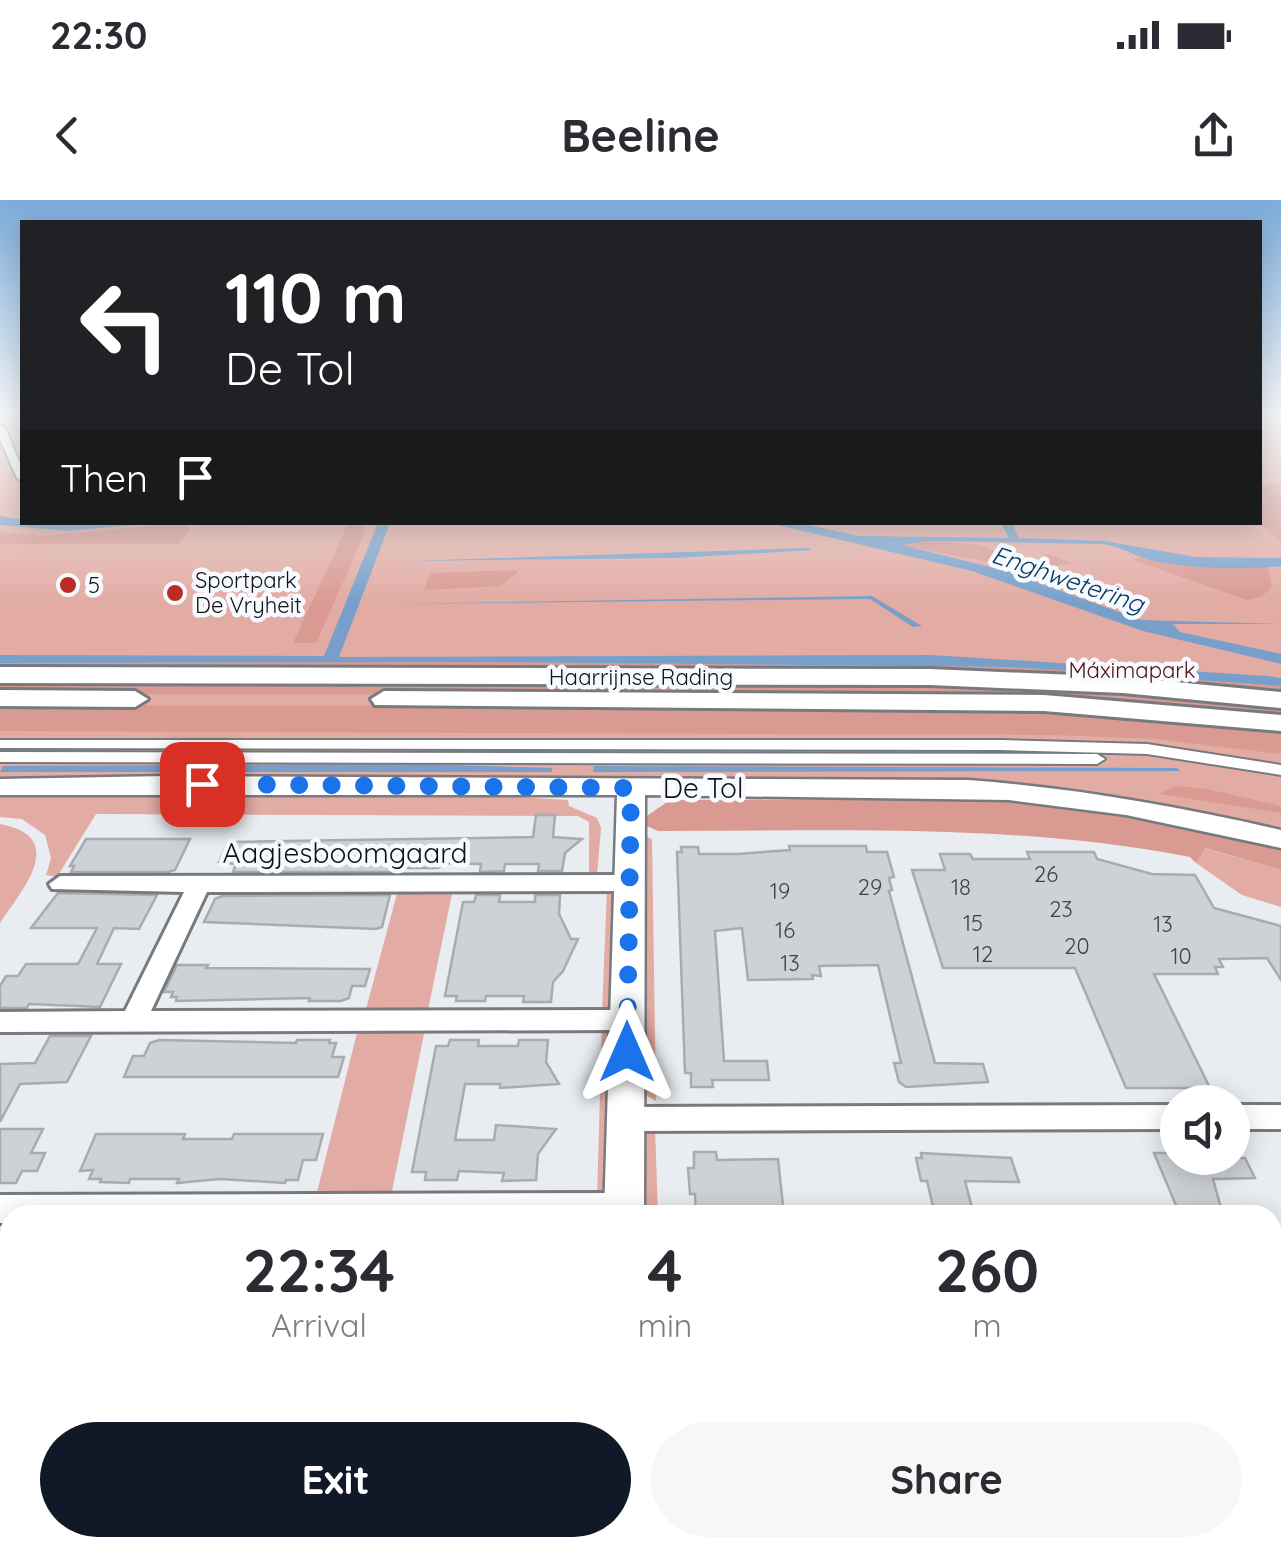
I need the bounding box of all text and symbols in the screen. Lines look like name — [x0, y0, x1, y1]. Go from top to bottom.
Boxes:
text: 22:30 — [50, 11, 147, 59]
text: Beeline — [561, 107, 720, 163]
icon: back — [40, 108, 95, 163]
icon: share — [1186, 108, 1241, 163]
text: 110 m — [225, 253, 407, 341]
icon: left — [60, 260, 190, 390]
text: De Tol — [225, 340, 355, 396]
icon: arrive — [168, 450, 223, 505]
text: Then — [60, 454, 148, 502]
water label: Enghwetering — [988, 538, 1150, 619]
place label: Sportpark De Vryheit — [195, 566, 302, 619]
place label: 5 — [88, 571, 100, 599]
marker: 5 — [57, 574, 79, 596]
marker: Sportpark De Vryheit — [164, 582, 186, 604]
park label: Máximapark — [1068, 656, 1196, 684]
street label: Haarrijnse Rading — [549, 663, 733, 691]
pin — [160, 742, 245, 827]
icon: arrive — [175, 757, 230, 812]
street label: De Tol — [663, 770, 743, 805]
street label: Aagjesboomgaard — [223, 835, 467, 870]
house number: 26 — [1034, 860, 1058, 888]
house number: 29 — [858, 873, 882, 901]
house number: 18 — [951, 873, 971, 901]
house number: 19 — [770, 877, 790, 905]
house number: 23 — [1049, 895, 1073, 923]
house number: 15 — [963, 909, 983, 937]
house number: 13 — [1153, 910, 1173, 938]
house number: 16 — [775, 916, 795, 944]
house number: 20 — [1064, 932, 1090, 960]
house number: 12 — [973, 940, 993, 968]
house number: 10 — [1170, 942, 1192, 970]
house number: 13 — [780, 949, 800, 977]
position arrow — [575, 1000, 679, 1104]
map controls — [1160, 1085, 1250, 1175]
button: sound — [1160, 1085, 1250, 1175]
text: 22:34 — [243, 1232, 395, 1307]
text: 4 — [647, 1232, 683, 1307]
text: 260 — [935, 1232, 1039, 1307]
text: Arrival — [271, 1305, 367, 1345]
text: min — [638, 1305, 692, 1345]
text: m — [973, 1305, 1002, 1345]
button: Exit — [40, 1422, 631, 1537]
button: Share — [651, 1422, 1242, 1537]

